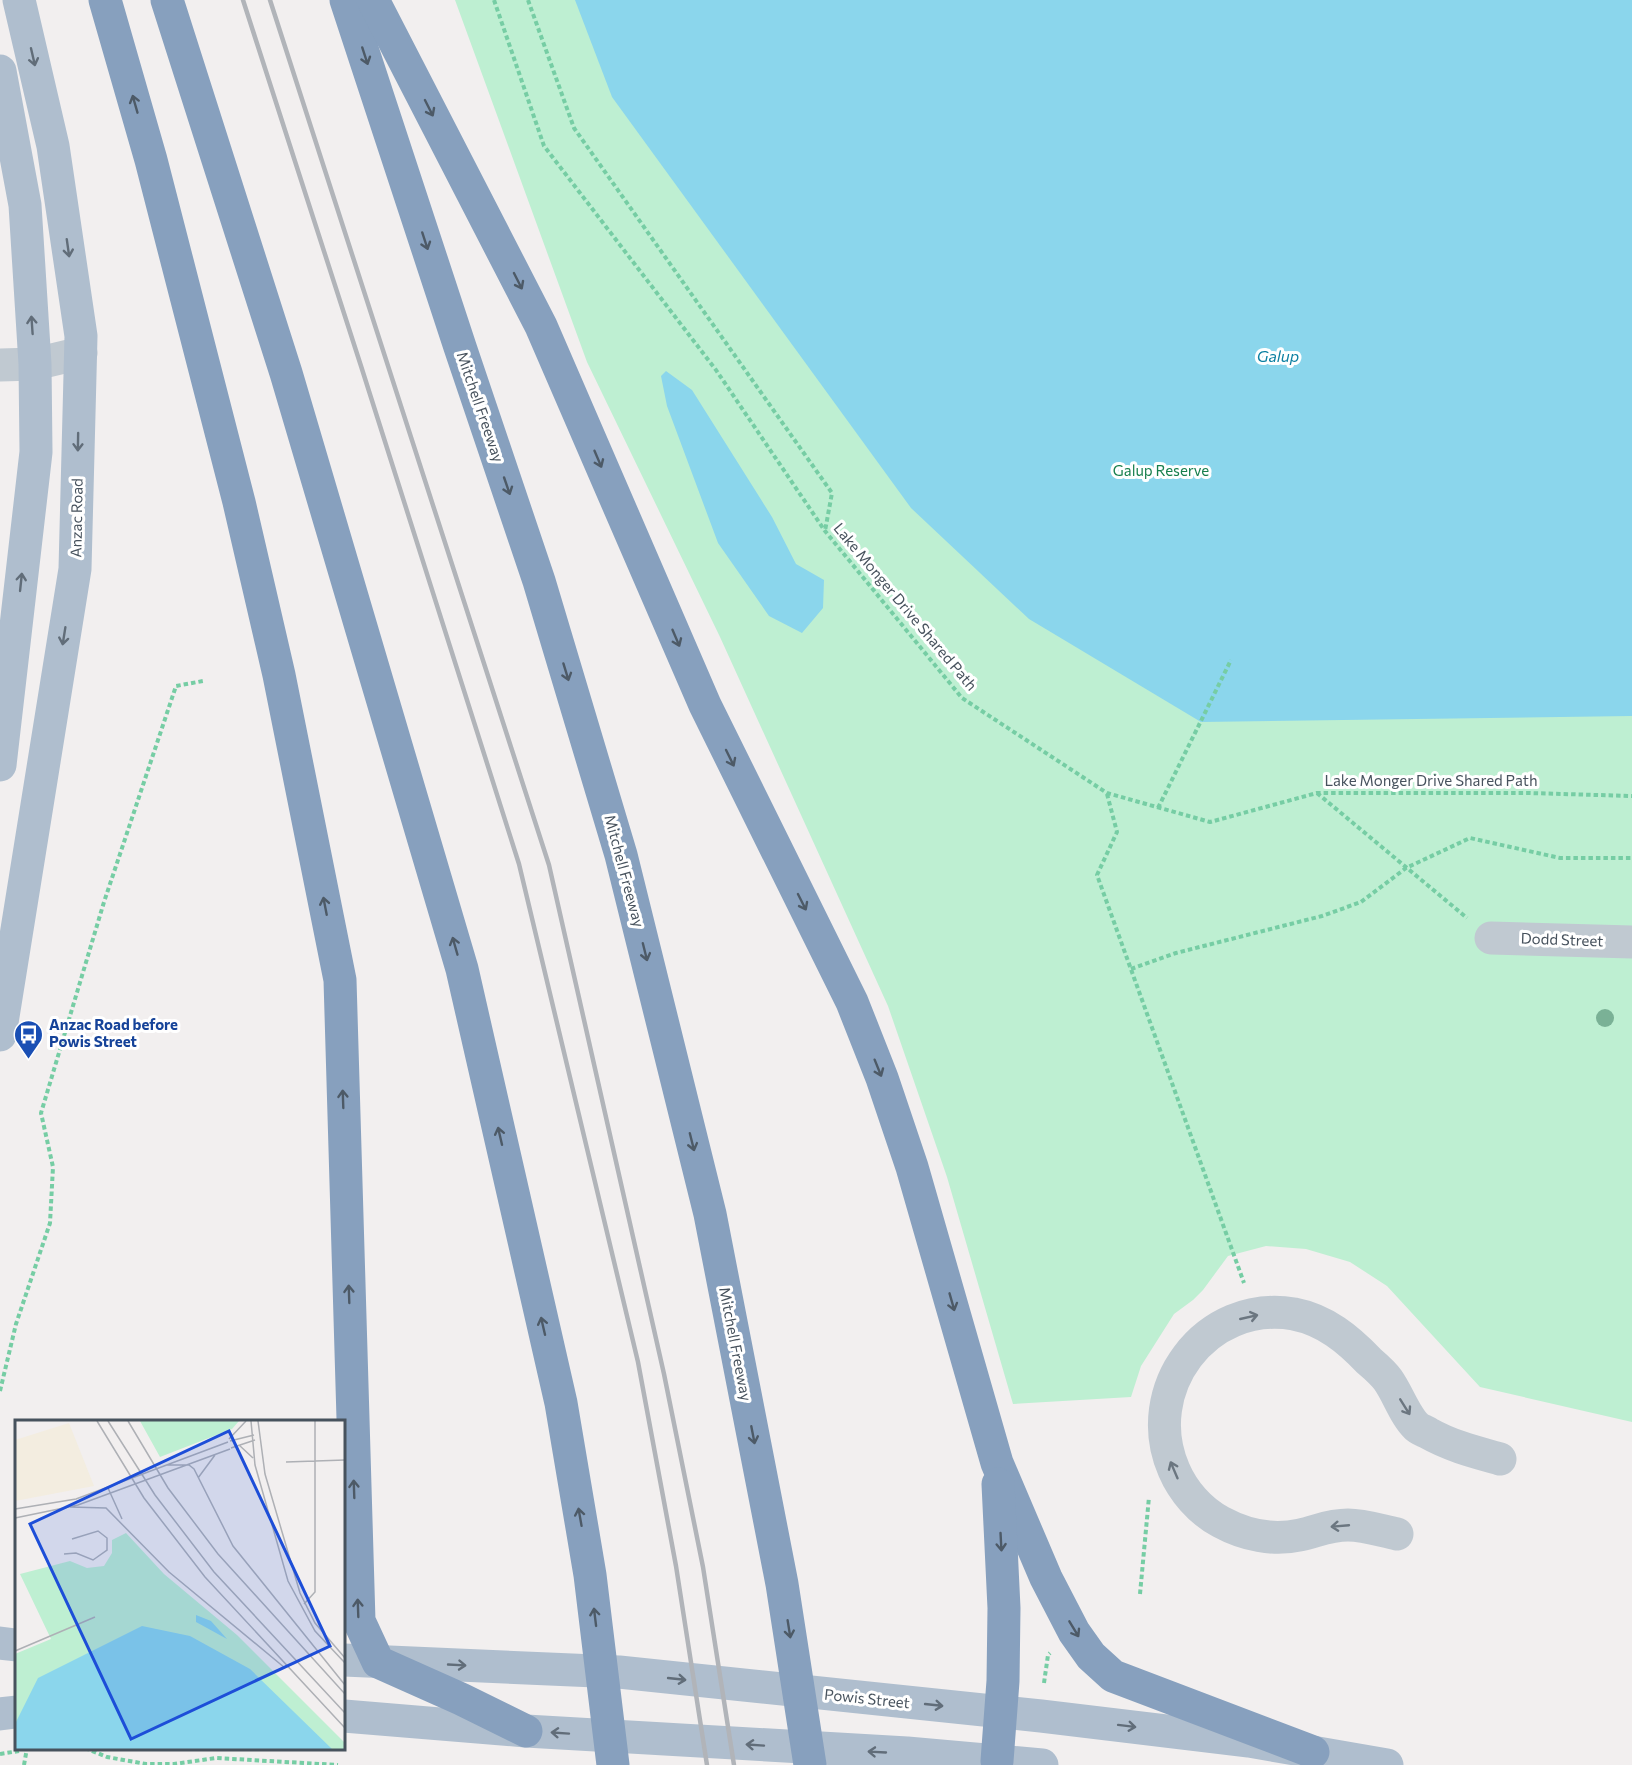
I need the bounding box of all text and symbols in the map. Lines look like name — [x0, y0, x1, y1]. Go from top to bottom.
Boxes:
one-way arrow — [360, 46, 371, 65]
one-way arrow — [27, 47, 39, 66]
one-way arrow — [129, 95, 140, 114]
one-way arrow — [423, 99, 435, 116]
one-way arrow — [420, 231, 431, 250]
one-way arrow — [63, 238, 74, 258]
one-way arrow — [513, 272, 525, 290]
one-way arrow — [27, 316, 38, 336]
water label: Galup — [1257, 346, 1299, 365]
street label: Mitchell Freeway — [454, 349, 508, 465]
one-way arrow — [73, 432, 84, 452]
one-way arrow — [594, 450, 605, 468]
park label: Galup Reserve — [1113, 461, 1209, 479]
one-way arrow — [502, 476, 513, 495]
street label: Anzac Road — [66, 478, 86, 558]
street label: Lake Monger Drive Shared Path — [830, 519, 981, 694]
one-way arrow — [16, 573, 27, 593]
one-way arrow — [59, 626, 70, 646]
one-way arrow — [671, 629, 682, 647]
one-way arrow — [561, 662, 572, 681]
one-way arrow — [725, 749, 737, 767]
street label: Lake Monger Drive Shared Path — [1324, 771, 1538, 789]
street label: Mitchell Freeway — [601, 813, 649, 929]
one-way arrow — [796, 893, 808, 911]
one-way arrow — [319, 896, 330, 916]
street label: Dodd Street — [1520, 929, 1604, 949]
one-way arrow — [449, 937, 460, 956]
one-way arrow — [639, 942, 651, 961]
place label: Anzac Road before Powis Street — [49, 1015, 178, 1050]
bus stop icon: Anzac Road before Powis Street — [12, 1018, 44, 1060]
one-way arrow — [873, 1059, 884, 1077]
one-way arrow — [337, 1090, 349, 1110]
one-way arrow — [494, 1127, 505, 1146]
one-way arrow — [686, 1132, 698, 1151]
one-way arrow — [343, 1285, 354, 1305]
street label: Mitchell Freeway — [716, 1285, 756, 1403]
one-way arrow — [947, 1293, 958, 1312]
one-way arrow — [1239, 1311, 1258, 1323]
one-way arrow — [537, 1317, 548, 1336]
one-way arrow — [1398, 1399, 1411, 1416]
inset map — [15, 1420, 345, 1750]
one-way arrow — [748, 1425, 759, 1444]
one-way arrow — [1168, 1461, 1179, 1479]
one-way arrow — [349, 1480, 360, 1500]
one-way arrow — [574, 1508, 585, 1528]
one-way arrow — [1330, 1521, 1350, 1532]
one-way arrow — [995, 1532, 1006, 1552]
one-way arrow — [353, 1598, 364, 1618]
one-way arrow — [589, 1608, 600, 1628]
one-way arrow — [784, 1619, 795, 1638]
one-way arrow — [1068, 1620, 1080, 1637]
one-way arrow — [447, 1660, 467, 1671]
one-way arrow — [666, 1674, 686, 1685]
street label: Powis Street — [823, 1685, 911, 1711]
one-way arrow — [923, 1700, 943, 1711]
one-way arrow — [1117, 1721, 1137, 1732]
one-way arrow — [551, 1727, 571, 1738]
one-way arrow — [745, 1739, 765, 1750]
one-way arrow — [867, 1746, 887, 1757]

